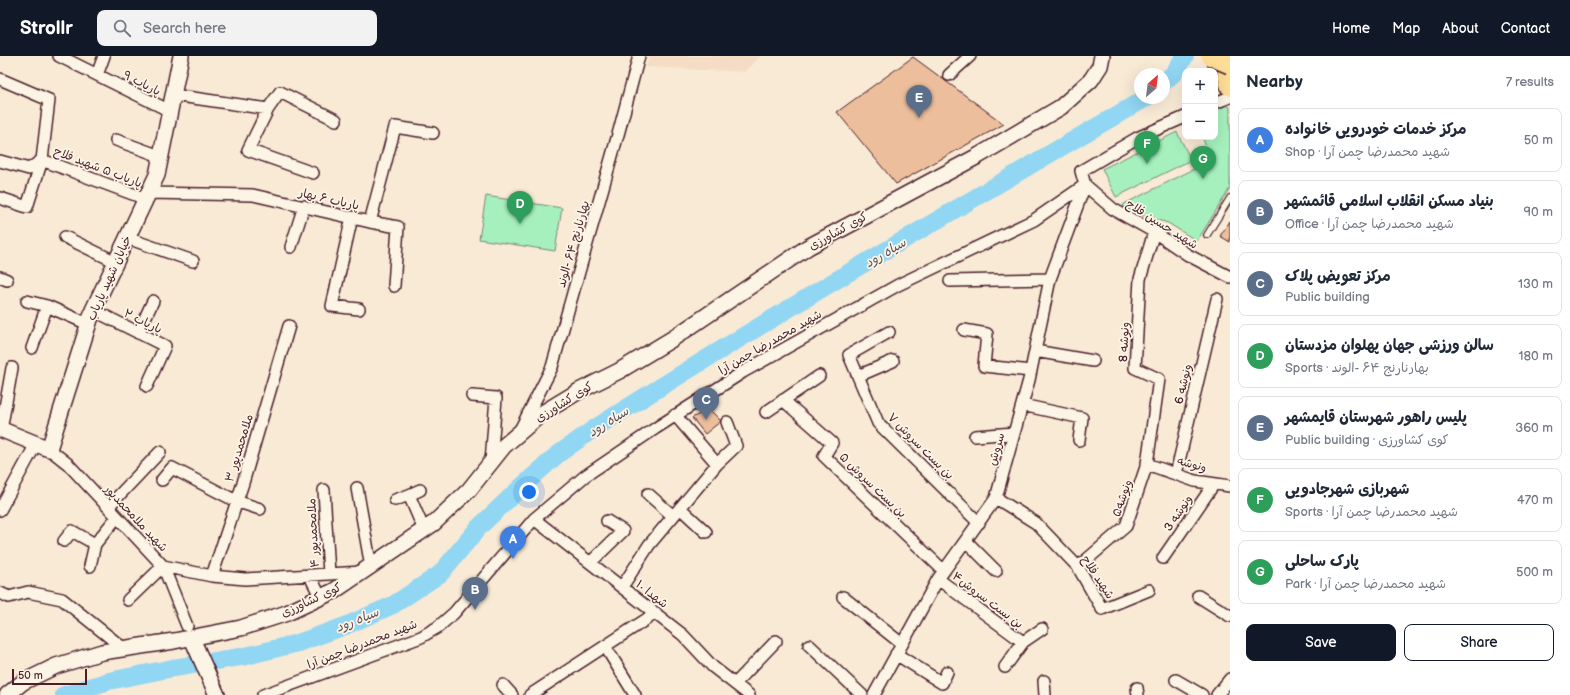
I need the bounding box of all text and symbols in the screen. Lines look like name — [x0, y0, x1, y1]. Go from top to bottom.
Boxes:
search box — [97, 10, 377, 46]
text: Strollr — [20, 17, 73, 40]
icon: search — [111, 17, 133, 39]
text: Search here — [143, 19, 226, 38]
text: Home — [1332, 20, 1370, 37]
text: Map — [1392, 20, 1420, 37]
text: About — [1442, 20, 1479, 37]
text: Contact — [1501, 20, 1550, 37]
street label: پاریاب ۹ — [120, 68, 163, 99]
north arrow — [1134, 68, 1170, 104]
map controls — [1182, 68, 1218, 140]
button: + — [1182, 68, 1218, 104]
text: Nearby — [1246, 72, 1303, 92]
text: 7 results — [1506, 74, 1554, 90]
pin: E — [906, 85, 932, 118]
button: − — [1182, 104, 1218, 140]
text: مرکز خدمات خودرویی خانواده — [1285, 120, 1466, 139]
pin: F — [1134, 131, 1160, 164]
text: A — [1256, 132, 1264, 148]
text: 50 m — [1524, 132, 1553, 148]
street label: پاریاب ۵ شهید فلاح — [51, 144, 144, 192]
text: Shop · شهید محمدرضا چمن آرا — [1285, 144, 1450, 160]
pin: G — [1190, 146, 1216, 179]
street label: پاریاب ۶ بهار — [296, 185, 361, 214]
pin: D — [507, 191, 533, 224]
text: بنیاد مسکن انقلاب اسلامی قائمشهر — [1285, 192, 1494, 211]
street label: شهید حسین فلاح — [1123, 196, 1200, 253]
street label: بهارنارنج ۶۴ -الوند — [554, 199, 594, 290]
text: B — [1255, 204, 1265, 220]
text: 90 m — [1524, 204, 1553, 220]
street label: کوی کشاورزی — [806, 209, 870, 254]
text: Office · شهید محمدرضا چمن آرا — [1285, 216, 1454, 232]
street label: خیابان شهید پاریاب — [84, 233, 135, 323]
water label: سیاه رود — [862, 234, 910, 271]
text: مرکز تعویض پلاک — [1285, 267, 1391, 286]
text: C — [1255, 276, 1265, 292]
text: 130 m — [1518, 276, 1553, 292]
text: Public building — [1285, 289, 1370, 305]
street label: پاریاب ۲ — [121, 306, 164, 337]
street label: شهید محمدرضا چمن آرا — [716, 307, 825, 378]
street label: ونوشه 8 — [1116, 322, 1133, 363]
text: سالن ورزشی جهان پهلوان مزدستان — [1285, 336, 1494, 355]
text: D — [1255, 348, 1265, 364]
text: 180 m — [1518, 348, 1553, 364]
text: Sports · بهارنارنج ۶۴ -الوند — [1285, 360, 1429, 376]
street label: ونوشه 6 — [1172, 363, 1195, 406]
street label: کوی کشاورزی — [533, 379, 596, 426]
pin: C — [693, 387, 719, 420]
water label: سیاه رود — [585, 403, 633, 441]
text: پلیس راهور شهرستان قایمشهر — [1285, 408, 1467, 427]
street label: بن بست سروش ۷ — [884, 410, 957, 483]
street label: ملامحمدپور ۳ — [222, 412, 257, 484]
text: E — [1256, 420, 1264, 436]
text: 360 m — [1515, 420, 1553, 436]
street label: سروش — [985, 431, 1008, 467]
text: Public building · کوی کشاورزی — [1285, 432, 1449, 448]
street label: بن بست سروش ۵ — [836, 450, 909, 521]
street label: ونوشه — [1175, 453, 1208, 476]
street label: ونوشه۵ — [1109, 478, 1136, 519]
text: شهربازی شهرجادویی — [1285, 480, 1409, 499]
street label: شهید ملامحمدپور — [100, 481, 171, 555]
your location — [519, 482, 539, 502]
street label: ونوشه 3 — [1161, 492, 1196, 534]
text: F — [1256, 492, 1264, 508]
text: 470 m — [1517, 492, 1553, 508]
street label: ملامحمدپور ۴ — [304, 498, 323, 568]
text: Sports · شهید محمدرضا چمن آرا — [1285, 504, 1458, 520]
pin: A — [500, 526, 526, 559]
text: پارک ساحلی — [1285, 552, 1359, 571]
street label: شهید فلاح — [1077, 553, 1117, 602]
text: G — [1255, 564, 1265, 580]
text: 500 m — [1516, 564, 1553, 580]
street label: بن بست سروش۴ — [949, 569, 1026, 632]
text: Park · شهید محمدرضا چمن آرا — [1285, 576, 1446, 592]
pin: B — [462, 577, 488, 610]
street label: شهدا ۱۰ — [633, 577, 671, 612]
street label: کوی کشاورزی — [279, 580, 344, 621]
water label: سیاه رود — [334, 604, 382, 636]
street label: شهید محمدرضا چمن آرا — [305, 617, 419, 672]
button: Save — [1246, 624, 1396, 661]
button: Share — [1404, 624, 1554, 661]
scale bar — [12, 667, 87, 686]
text: 50 m — [18, 669, 43, 682]

